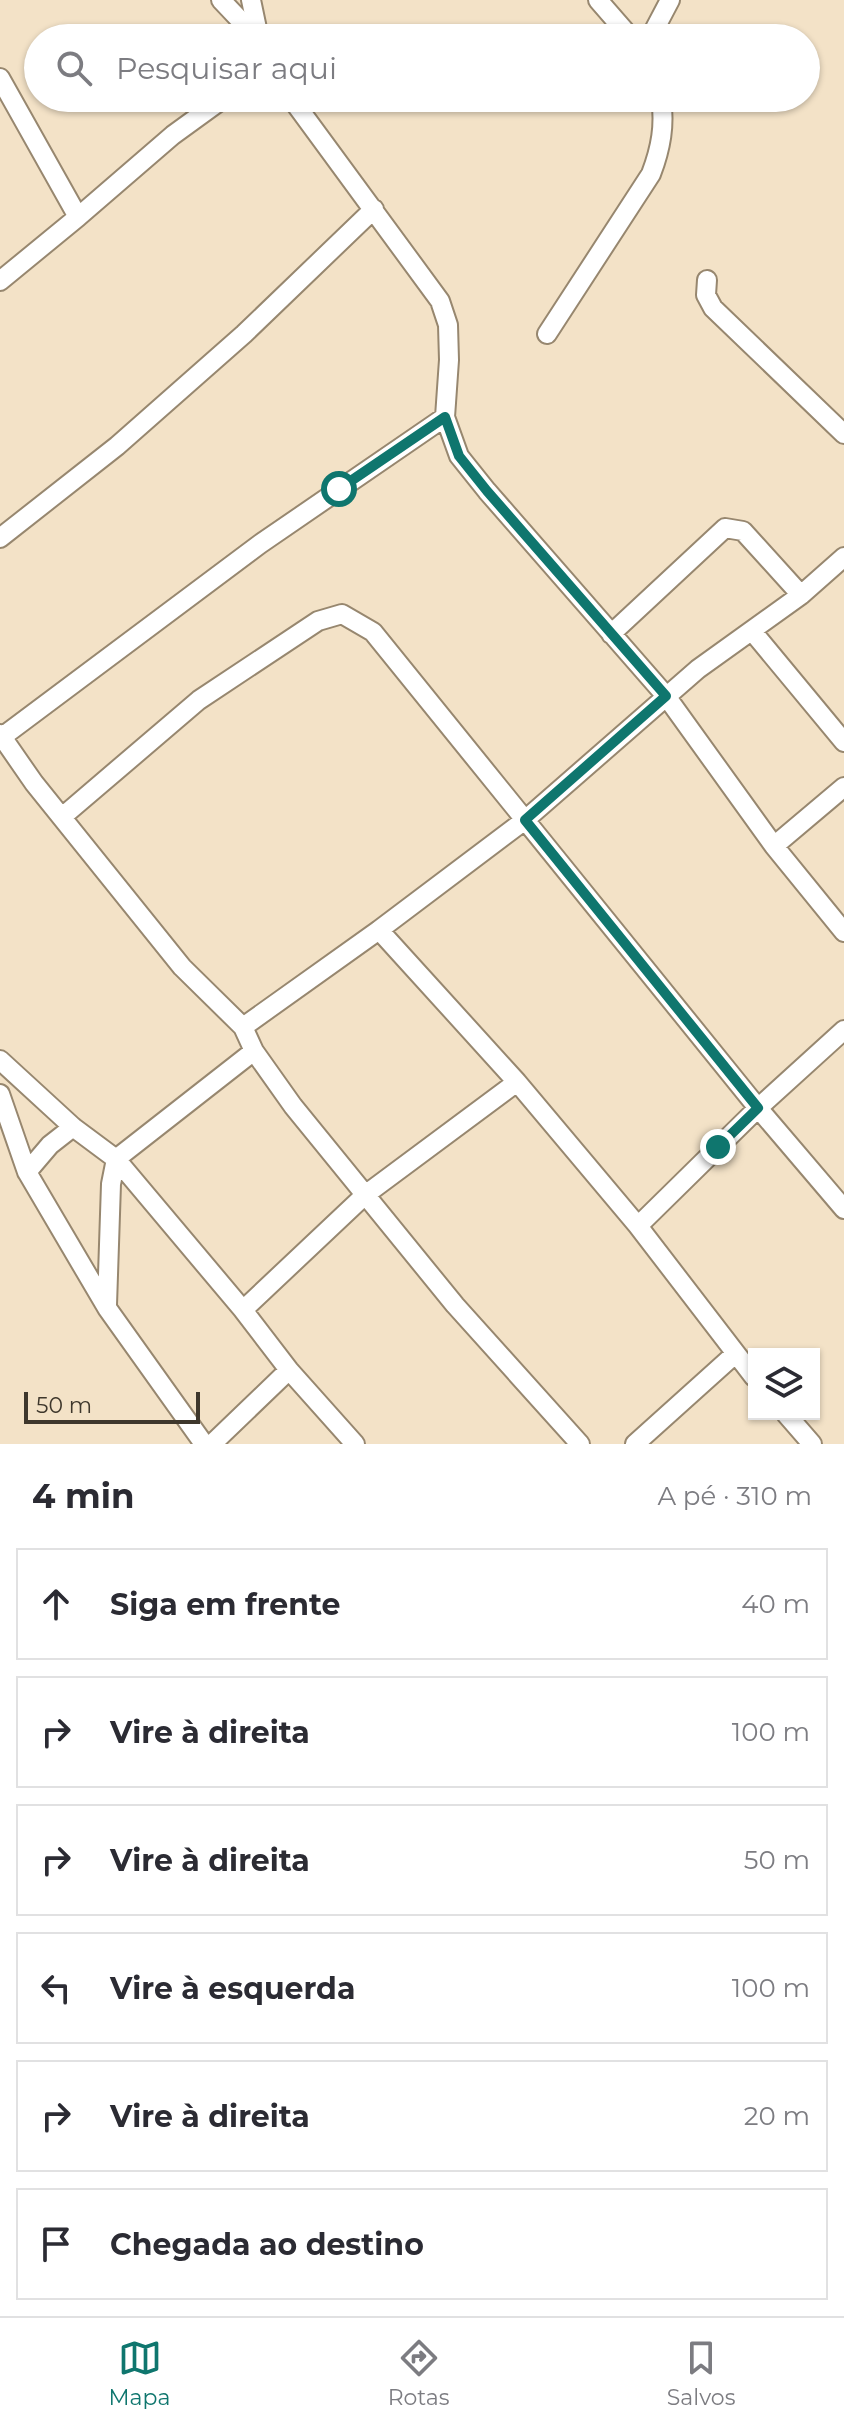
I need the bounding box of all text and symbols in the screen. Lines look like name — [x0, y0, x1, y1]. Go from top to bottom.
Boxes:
search box — [24, 24, 820, 112]
icon: search — [52, 46, 96, 90]
text: Pesquisar aqui — [116, 50, 337, 87]
route start — [321, 471, 357, 507]
route end — [700, 1129, 736, 1165]
map controls — [748, 1348, 820, 1420]
button: layers — [748, 1348, 820, 1420]
scale bar — [24, 1388, 200, 1424]
text: 50 m — [36, 1392, 92, 1419]
text: 4 min — [32, 1475, 134, 1517]
text: A pé · 310 m — [657, 1480, 812, 1512]
icon: ahead — [34, 1582, 78, 1626]
text: Siga em frente — [110, 1586, 340, 1623]
text: 40 m — [741, 1588, 810, 1620]
icon: right — [34, 1710, 78, 1754]
text: Vire à direita — [110, 1714, 310, 1751]
text: 100 m — [732, 1716, 810, 1748]
icon: right — [34, 1838, 78, 1882]
text: Vire à direita — [110, 1842, 310, 1879]
text: 50 m — [744, 1844, 810, 1876]
icon: left — [34, 1966, 78, 2010]
text: Vire à esquerda — [110, 1970, 355, 2007]
text: 100 m — [732, 1972, 810, 2004]
icon: right — [34, 2094, 78, 2138]
text: Vire à direita — [110, 2098, 310, 2135]
text: 20 m — [744, 2100, 810, 2132]
icon: arrive — [34, 2222, 78, 2266]
text: Chegada ao destino — [110, 2226, 424, 2263]
tab: Mapa — [109, 2336, 170, 2411]
tab: Rotas — [388, 2336, 450, 2411]
tab: Salvos — [667, 2336, 735, 2411]

